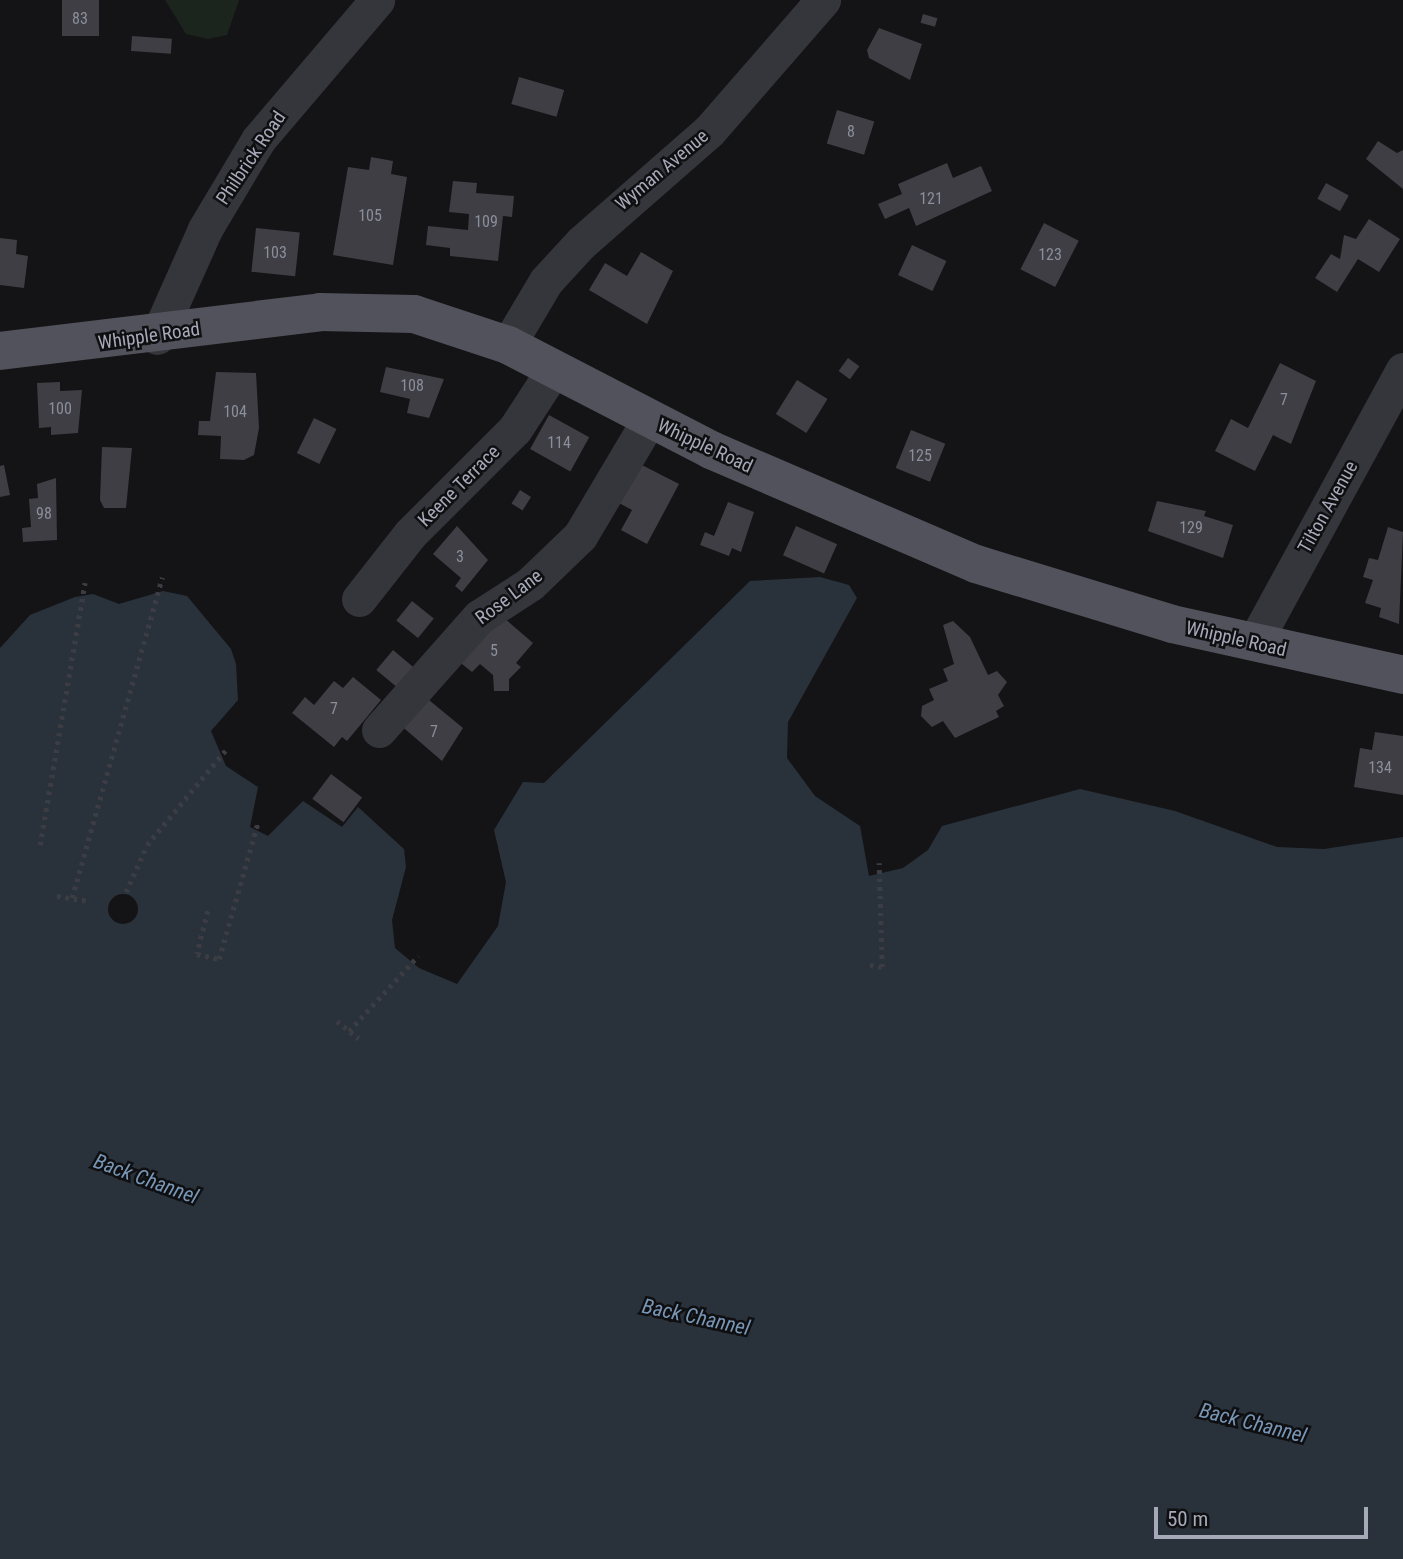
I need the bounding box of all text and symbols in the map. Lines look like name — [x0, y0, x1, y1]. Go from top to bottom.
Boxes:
house number: 83 — [72, 9, 88, 29]
street label: Philbrick Road — [211, 107, 291, 209]
house number: 8 — [847, 122, 855, 142]
street label: Wyman Avenue — [611, 125, 713, 215]
house number: 121 — [919, 189, 943, 209]
house number: 105 — [358, 206, 382, 226]
house number: 109 — [474, 212, 498, 232]
house number: 103 — [263, 243, 287, 263]
house number: 123 — [1038, 245, 1062, 265]
street label: Whipple Road — [97, 318, 201, 354]
house number: 108 — [400, 376, 424, 396]
house number: 7 — [1280, 390, 1288, 410]
house number: 100 — [48, 399, 72, 419]
house number: 104 — [223, 402, 247, 422]
street label: Whipple Road — [654, 414, 756, 478]
house number: 114 — [547, 433, 571, 453]
street label: Keene Terrace — [413, 440, 505, 532]
house number: 125 — [908, 446, 932, 466]
street label: Tilton Avenue — [1293, 457, 1363, 557]
house number: 98 — [36, 504, 52, 524]
house number: 129 — [1179, 518, 1203, 538]
house number: 3 — [456, 547, 464, 567]
street label: Rose Lane — [471, 564, 547, 630]
street label: Whipple Road — [1183, 616, 1289, 662]
house number: 5 — [490, 641, 498, 661]
house number: 7 — [330, 699, 338, 719]
house number: 7 — [430, 722, 438, 742]
house number: 134 — [1368, 758, 1392, 778]
water label: Back Channel — [90, 1148, 202, 1210]
water label: Back Channel — [640, 1293, 752, 1341]
water label: Back Channel — [1197, 1398, 1309, 1448]
scale bar — [1158, 1492, 1372, 1536]
text: 50 m — [1167, 1507, 1208, 1531]

